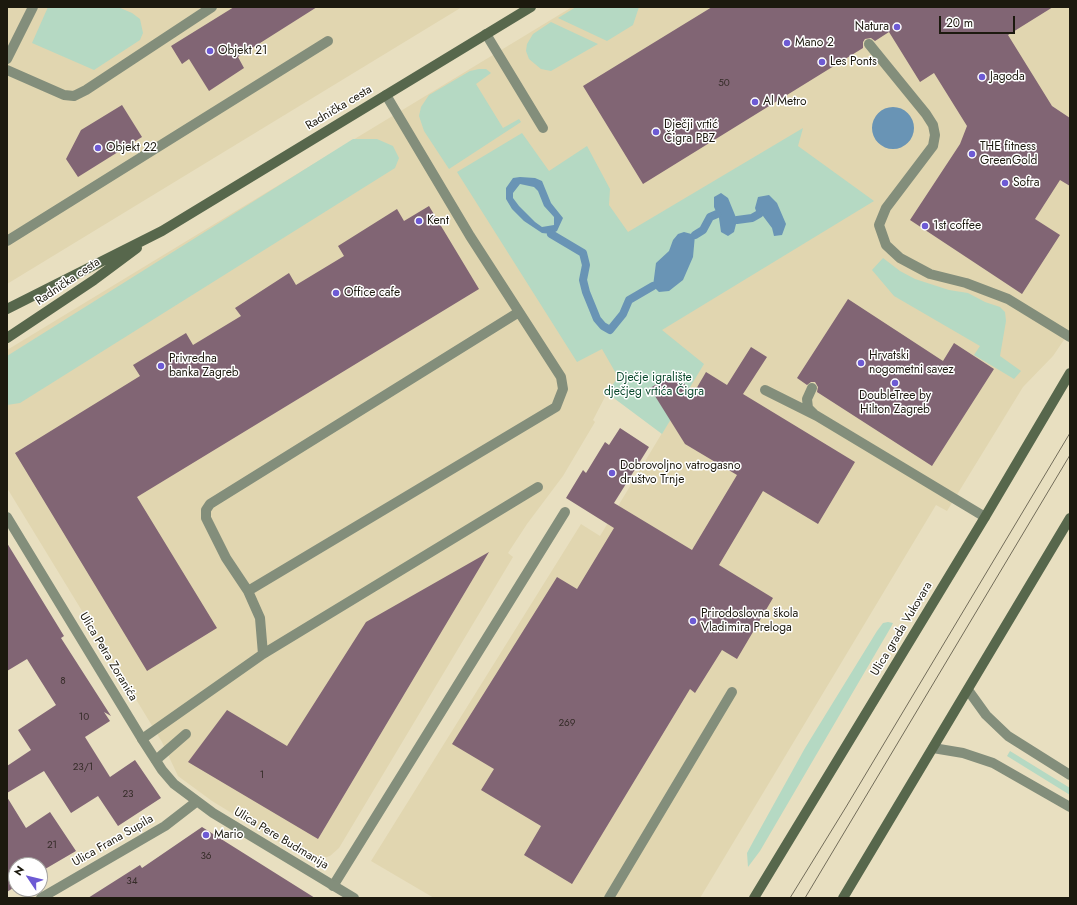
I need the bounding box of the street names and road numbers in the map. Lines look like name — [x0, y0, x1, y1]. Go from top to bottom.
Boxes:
street label: Radnička cesta — [303, 83, 375, 133]
street label: Radnička cesta — [33, 255, 103, 309]
street label: Ulica grada Vukovara — [868, 579, 936, 679]
street label: Ulica Petra Zoranića — [76, 610, 140, 704]
street label: Ulica Pere Budmanija — [231, 805, 331, 873]
street label: Ulica Frana Supila — [70, 812, 156, 870]

